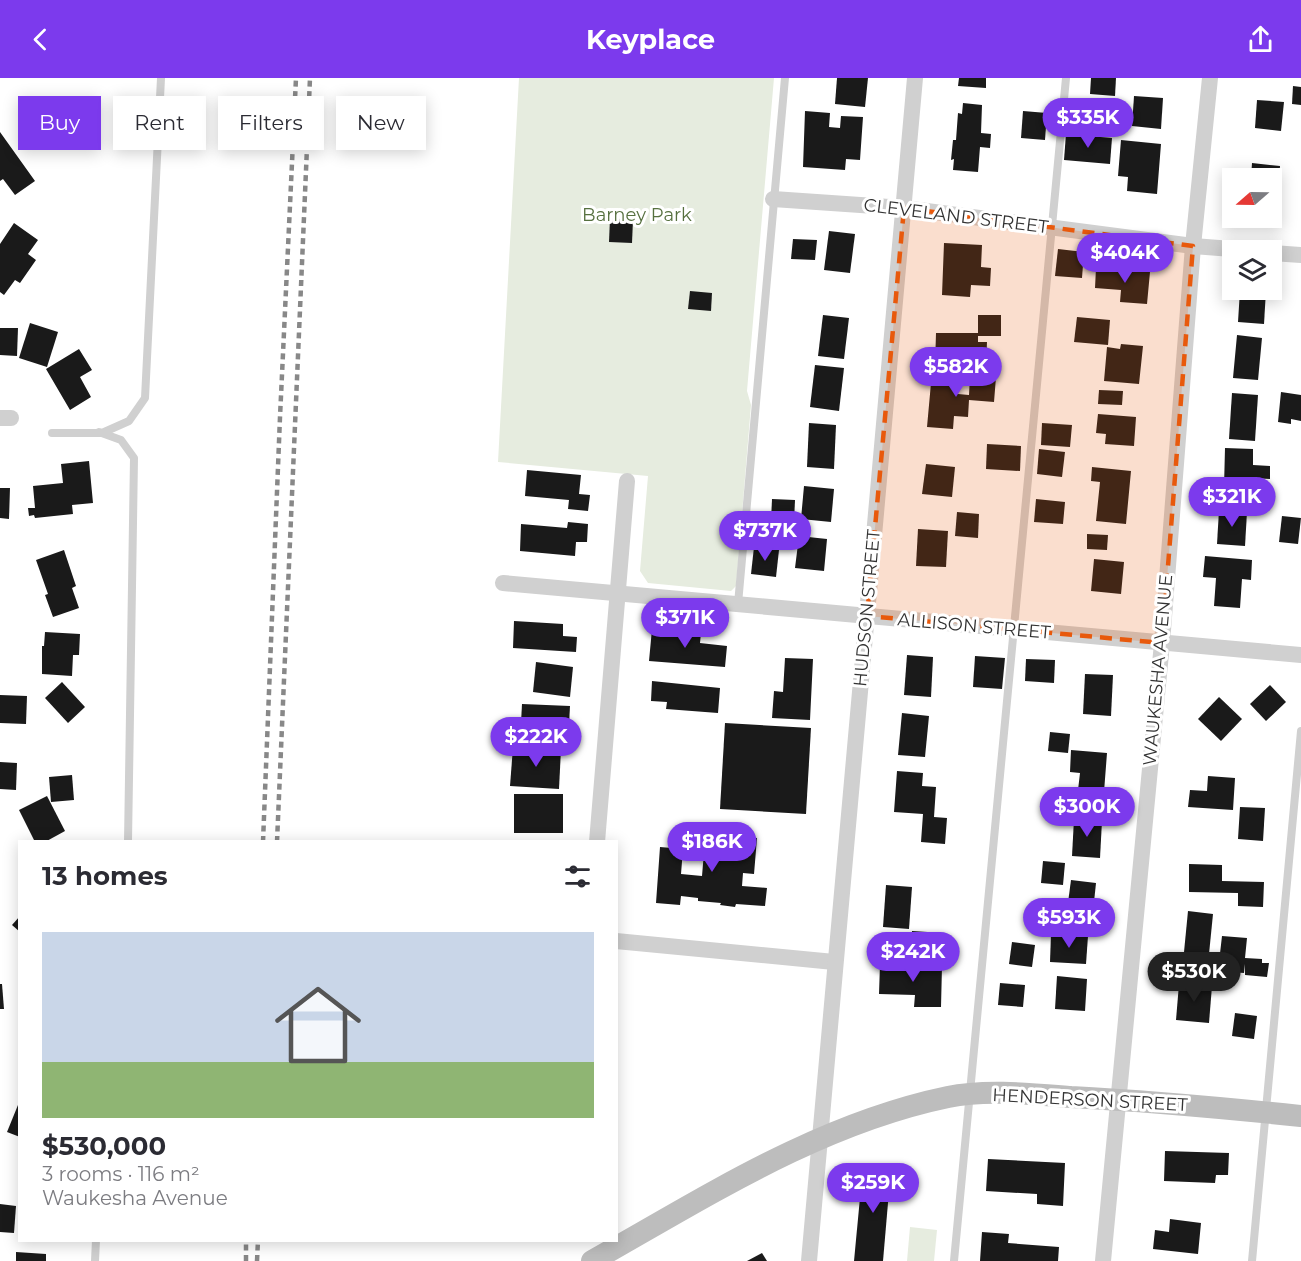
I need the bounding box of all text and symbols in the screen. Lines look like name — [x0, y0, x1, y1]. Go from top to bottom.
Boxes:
icon: back — [24, 23, 57, 56]
text: Keyplace — [586, 23, 715, 56]
icon: share — [1244, 23, 1277, 56]
chip: Buy — [18, 96, 101, 150]
chip: Rent — [113, 96, 206, 150]
chip: Filters — [218, 96, 324, 150]
chip: New — [336, 96, 426, 150]
pin: $335K — [1046, 98, 1130, 149]
text: $335K — [1057, 105, 1119, 129]
north arrow — [1222, 168, 1282, 228]
map controls — [1222, 168, 1282, 300]
street label: CLEVELAND STREET — [862, 194, 1050, 238]
park label: Barney Park — [582, 204, 692, 226]
pin: $404K — [1083, 233, 1167, 284]
text: $404K — [1091, 240, 1159, 264]
button: layers — [1222, 240, 1282, 300]
pin: $582K — [914, 347, 998, 398]
text: $582K — [924, 354, 988, 378]
pin: $321K — [1190, 477, 1274, 528]
text: $321K — [1203, 484, 1261, 508]
pin: $737K — [723, 511, 807, 562]
text: $737K — [733, 518, 797, 542]
street label: HUDSON STREET — [849, 528, 885, 688]
street label: WAUKESHA AVENUE — [1139, 573, 1177, 767]
pin: $371K — [643, 598, 727, 649]
text: $371K — [655, 605, 715, 629]
street label: ALLISON STREET — [896, 608, 1052, 644]
pin: $222K — [494, 717, 578, 768]
text: $222K — [505, 724, 567, 748]
pin: $300K — [1045, 787, 1129, 838]
text: $300K — [1054, 794, 1120, 818]
pin: $186K — [670, 822, 754, 873]
text: $186K — [681, 829, 743, 853]
text: 13 homes — [42, 860, 168, 892]
icon: filters — [561, 860, 594, 893]
pin: $593K — [1027, 898, 1111, 949]
text: $593K — [1037, 905, 1101, 929]
pin: $242K — [871, 932, 955, 983]
text: $242K — [881, 939, 945, 963]
pin: $530K — [1152, 952, 1236, 1003]
text: $530K — [1162, 959, 1226, 983]
icon: home — [264, 971, 372, 1079]
street label: HENDERSON STREET — [992, 1084, 1189, 1116]
text: $530,000 — [42, 1130, 166, 1162]
text: 3 rooms · 116 m² — [42, 1162, 200, 1186]
pin: $259K — [831, 1163, 915, 1214]
text: $259K — [841, 1170, 905, 1194]
text: Waukesha Avenue — [42, 1186, 228, 1210]

